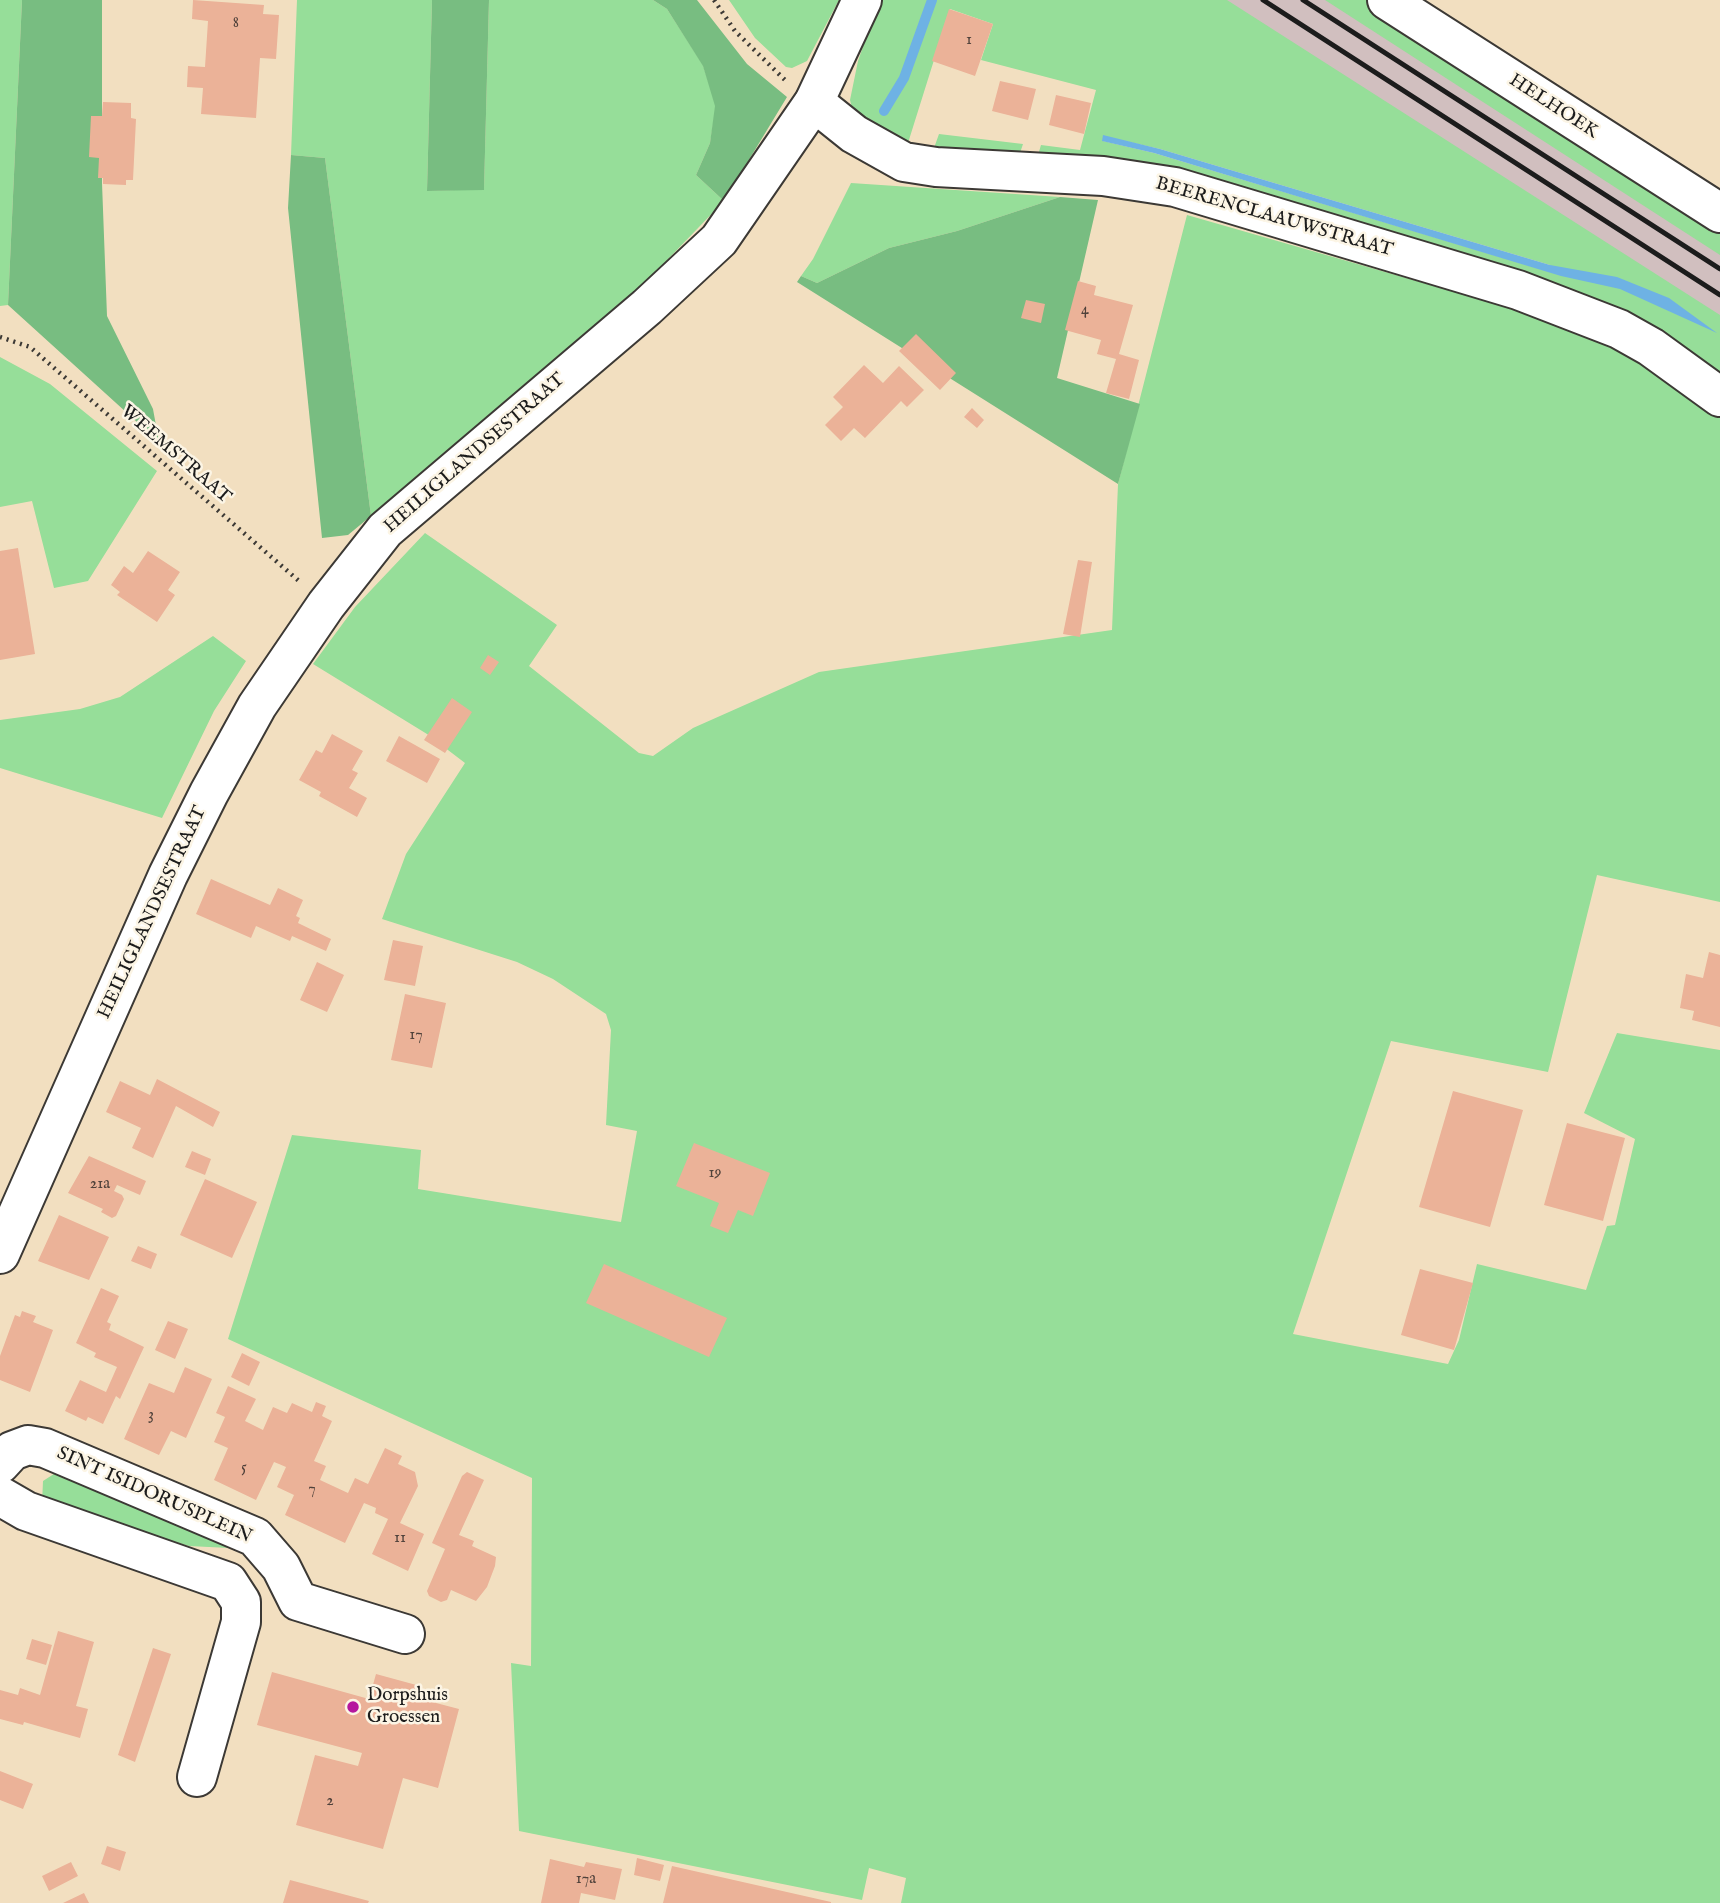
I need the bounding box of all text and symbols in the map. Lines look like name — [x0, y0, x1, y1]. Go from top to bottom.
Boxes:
house number: 8 — [233, 14, 239, 34]
house number: 1 — [966, 31, 972, 51]
street label: HELHOEK — [1504, 70, 1602, 144]
street label: BEERENCLAAUWSTRAAT — [1153, 173, 1395, 263]
house number: 4 — [1081, 301, 1089, 321]
street label: HEILIGLANDSESTRAAT — [380, 369, 570, 539]
street label: WEEMSTRAAT — [115, 401, 235, 509]
street label: HEILIGLANDSESTRAAT — [94, 803, 212, 1023]
house number: 17 — [409, 1026, 423, 1046]
house number: 19 — [709, 1164, 721, 1184]
house number: 21a — [90, 1175, 110, 1195]
house number: 3 — [148, 1406, 154, 1426]
street label: SINT ISIDORUSPLEIN — [53, 1443, 255, 1549]
house number: 5 — [241, 1459, 247, 1479]
house number: 7 — [308, 1480, 316, 1500]
house number: 11 — [394, 1529, 406, 1549]
place label: Dorpshuis Groessen — [367, 1685, 448, 1729]
marker: Dorpshuis Groessen — [345, 1699, 361, 1715]
house number: 2 — [326, 1792, 334, 1812]
house number: 17a — [576, 1870, 596, 1890]

